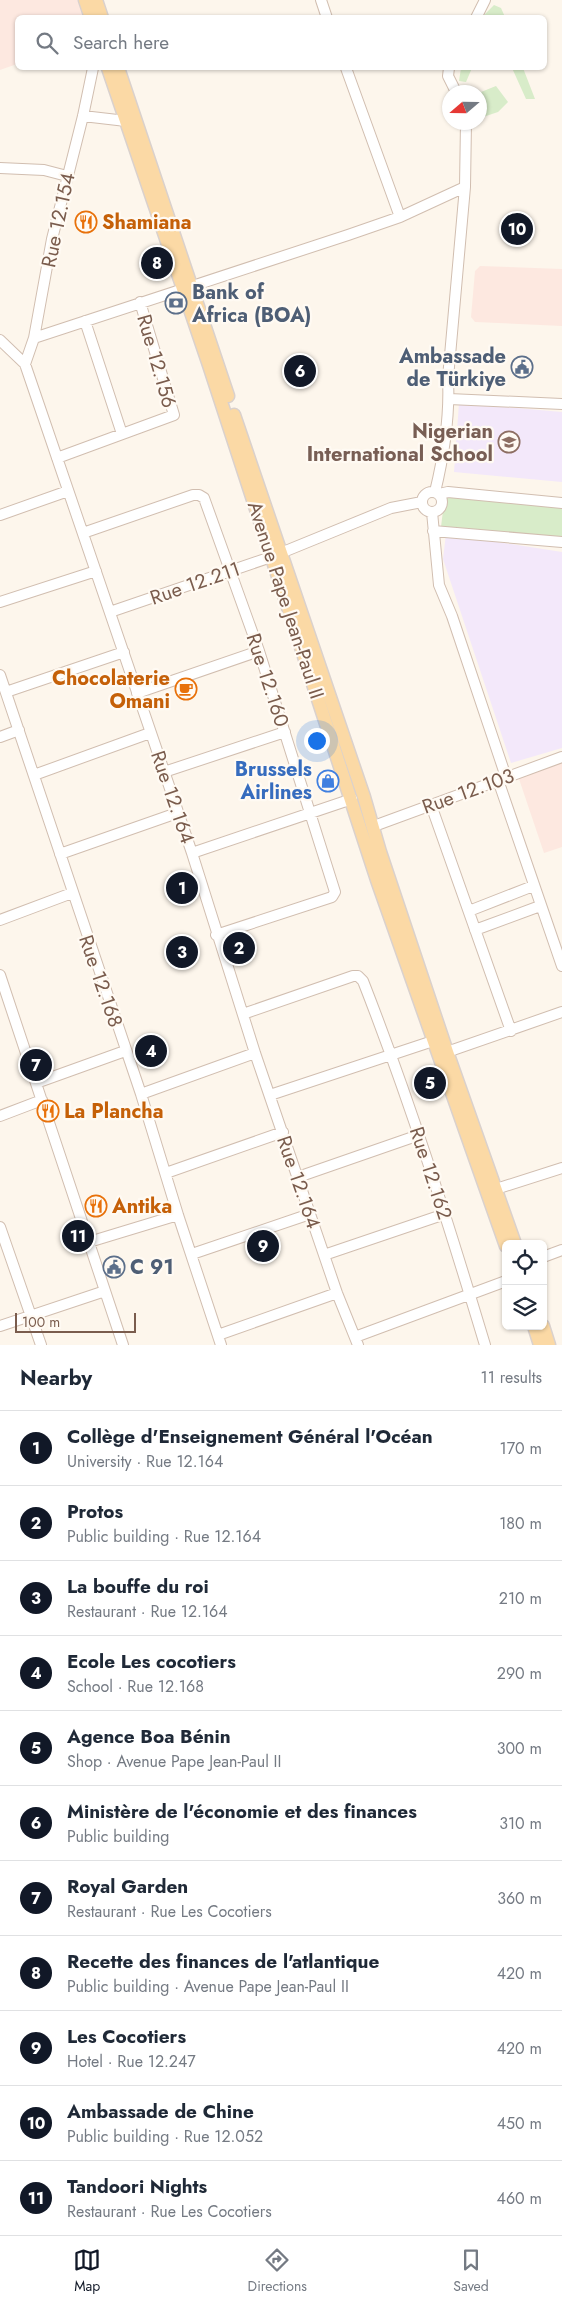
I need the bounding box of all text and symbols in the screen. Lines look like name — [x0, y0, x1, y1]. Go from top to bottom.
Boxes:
search box — [15, 15, 547, 70]
icon: search — [33, 29, 61, 57]
text: Search here — [73, 29, 169, 56]
north arrow — [442, 85, 487, 130]
street label: Rue 12.154 — [34, 170, 83, 270]
place label: Shamiana — [102, 208, 192, 237]
restaurant icon: Shamiana — [74, 210, 98, 234]
pin: 10 — [501, 210, 533, 248]
pin: 8 — [141, 244, 173, 282]
place label: Bank of Africa (BOA) — [191, 278, 311, 330]
bank icon: Bank of Africa (BOA) — [164, 291, 188, 315]
street label: Rue 12.156 — [129, 311, 184, 411]
place label: Ambassade de Türkiye — [398, 342, 506, 394]
pin: 6 — [284, 352, 316, 390]
public building icon: Ambassade de Türkiye — [510, 355, 534, 379]
place label: Nigerian International School — [307, 417, 493, 469]
school or university icon: Nigerian International School — [497, 430, 521, 454]
street label: Avenue Pape Jean-Paul II — [240, 498, 331, 703]
street label: Rue 12.211 — [146, 554, 244, 612]
street label: Rue 12.160 — [239, 630, 296, 731]
place label: Chocolaterie Omani — [52, 664, 170, 716]
cafe icon: Chocolaterie Omani — [174, 677, 198, 701]
your location — [304, 728, 330, 754]
street label: Rue 12.164 — [143, 747, 202, 848]
place label: Brussels Airlines — [235, 755, 312, 807]
street label: Rue 12.103 — [418, 761, 518, 822]
shop icon: Brussels Airlines — [316, 769, 340, 793]
pin: 1 — [166, 869, 198, 907]
pin: 2 — [223, 929, 255, 967]
street label: Rue 12.168 — [71, 931, 130, 1031]
pin: 3 — [166, 933, 198, 971]
pin: 4 — [135, 1032, 167, 1070]
pin: 7 — [20, 1046, 52, 1084]
pin: 5 — [414, 1064, 446, 1102]
place label: La Plancha — [64, 1097, 164, 1126]
restaurant icon: La Plancha — [36, 1099, 60, 1123]
street label: Rue 12.162 — [402, 1123, 459, 1223]
street label: Rue 12.164 — [269, 1132, 328, 1233]
place label: Antika — [111, 1192, 172, 1221]
restaurant icon: Antika — [84, 1194, 108, 1218]
pin: 11 — [62, 1217, 94, 1255]
pin: 9 — [247, 1227, 279, 1265]
map controls — [502, 1240, 547, 1330]
button: locate — [502, 1240, 547, 1285]
place label: C 91 — [130, 1253, 174, 1282]
public building icon: C 91 — [102, 1255, 126, 1279]
button: layers — [502, 1285, 547, 1330]
scale bar — [15, 1310, 136, 1333]
text: 100 m — [22, 1312, 60, 1332]
text: Nearby — [20, 1363, 92, 1393]
text: 11 results — [480, 1366, 542, 1389]
text: Collège d'Enseignement Général l'Océan — [67, 1423, 433, 1450]
text: 1 — [32, 1437, 40, 1460]
text: 170 m — [500, 1437, 542, 1460]
text: University · Rue 12.164 — [67, 1450, 223, 1473]
text: Protos — [67, 1498, 123, 1525]
text: 2 — [31, 1512, 41, 1535]
text: 180 m — [499, 1512, 542, 1535]
text: Public building · Rue 12.164 — [67, 1525, 261, 1548]
text: La bouffe du roi — [67, 1573, 209, 1600]
text: 3 — [31, 1587, 41, 1610]
text: 210 m — [499, 1587, 542, 1610]
text: Restaurant · Rue 12.164 — [67, 1600, 228, 1623]
text: Ecole Les cocotiers — [67, 1648, 236, 1675]
text: 4 — [30, 1662, 42, 1685]
text: 290 m — [497, 1662, 542, 1685]
text: School · Rue 12.168 — [67, 1675, 204, 1698]
text: Agence Boa Bénin — [67, 1723, 231, 1750]
text: 5 — [31, 1737, 41, 1760]
text: 300 m — [497, 1737, 542, 1760]
text: Shop · Avenue Pape Jean-Paul II — [67, 1750, 281, 1773]
text: Ministère de l'économie et des finances — [67, 1798, 417, 1825]
text: 6 — [31, 1812, 41, 1835]
text: 310 m — [499, 1812, 542, 1835]
text: Public building — [67, 1825, 169, 1848]
text: Royal Garden — [67, 1873, 188, 1900]
text: 7 — [31, 1887, 41, 1910]
text: 360 m — [497, 1887, 542, 1910]
text: Restaurant · Rue Les Cocotiers — [67, 1900, 272, 1923]
text: Recette des finances de l'atlantique — [67, 1948, 379, 1975]
text: 8 — [31, 1962, 41, 1985]
text: 420 m — [497, 1962, 542, 1985]
text: Public building · Avenue Pape Jean-Paul II — [67, 1975, 349, 1998]
text: Les Cocotiers — [67, 2023, 186, 2050]
text: 9 — [31, 2037, 41, 2060]
text: 420 m — [497, 2037, 542, 2060]
text: Hotel · Rue 12.247 — [67, 2050, 196, 2073]
text: Ambassade de Chine — [67, 2098, 254, 2125]
text: 10 — [27, 2112, 45, 2135]
text: 450 m — [497, 2112, 542, 2135]
text: Public building · Rue 12.052 — [67, 2125, 263, 2148]
text: Tandoori Nights — [67, 2173, 207, 2200]
text: 11 — [28, 2187, 44, 2210]
text: 460 m — [497, 2187, 542, 2210]
text: Restaurant · Rue Les Cocotiers — [67, 2200, 272, 2223]
tab: Map — [73, 2246, 101, 2296]
tab: Directions — [248, 2246, 307, 2296]
tab: Saved — [453, 2246, 489, 2296]

